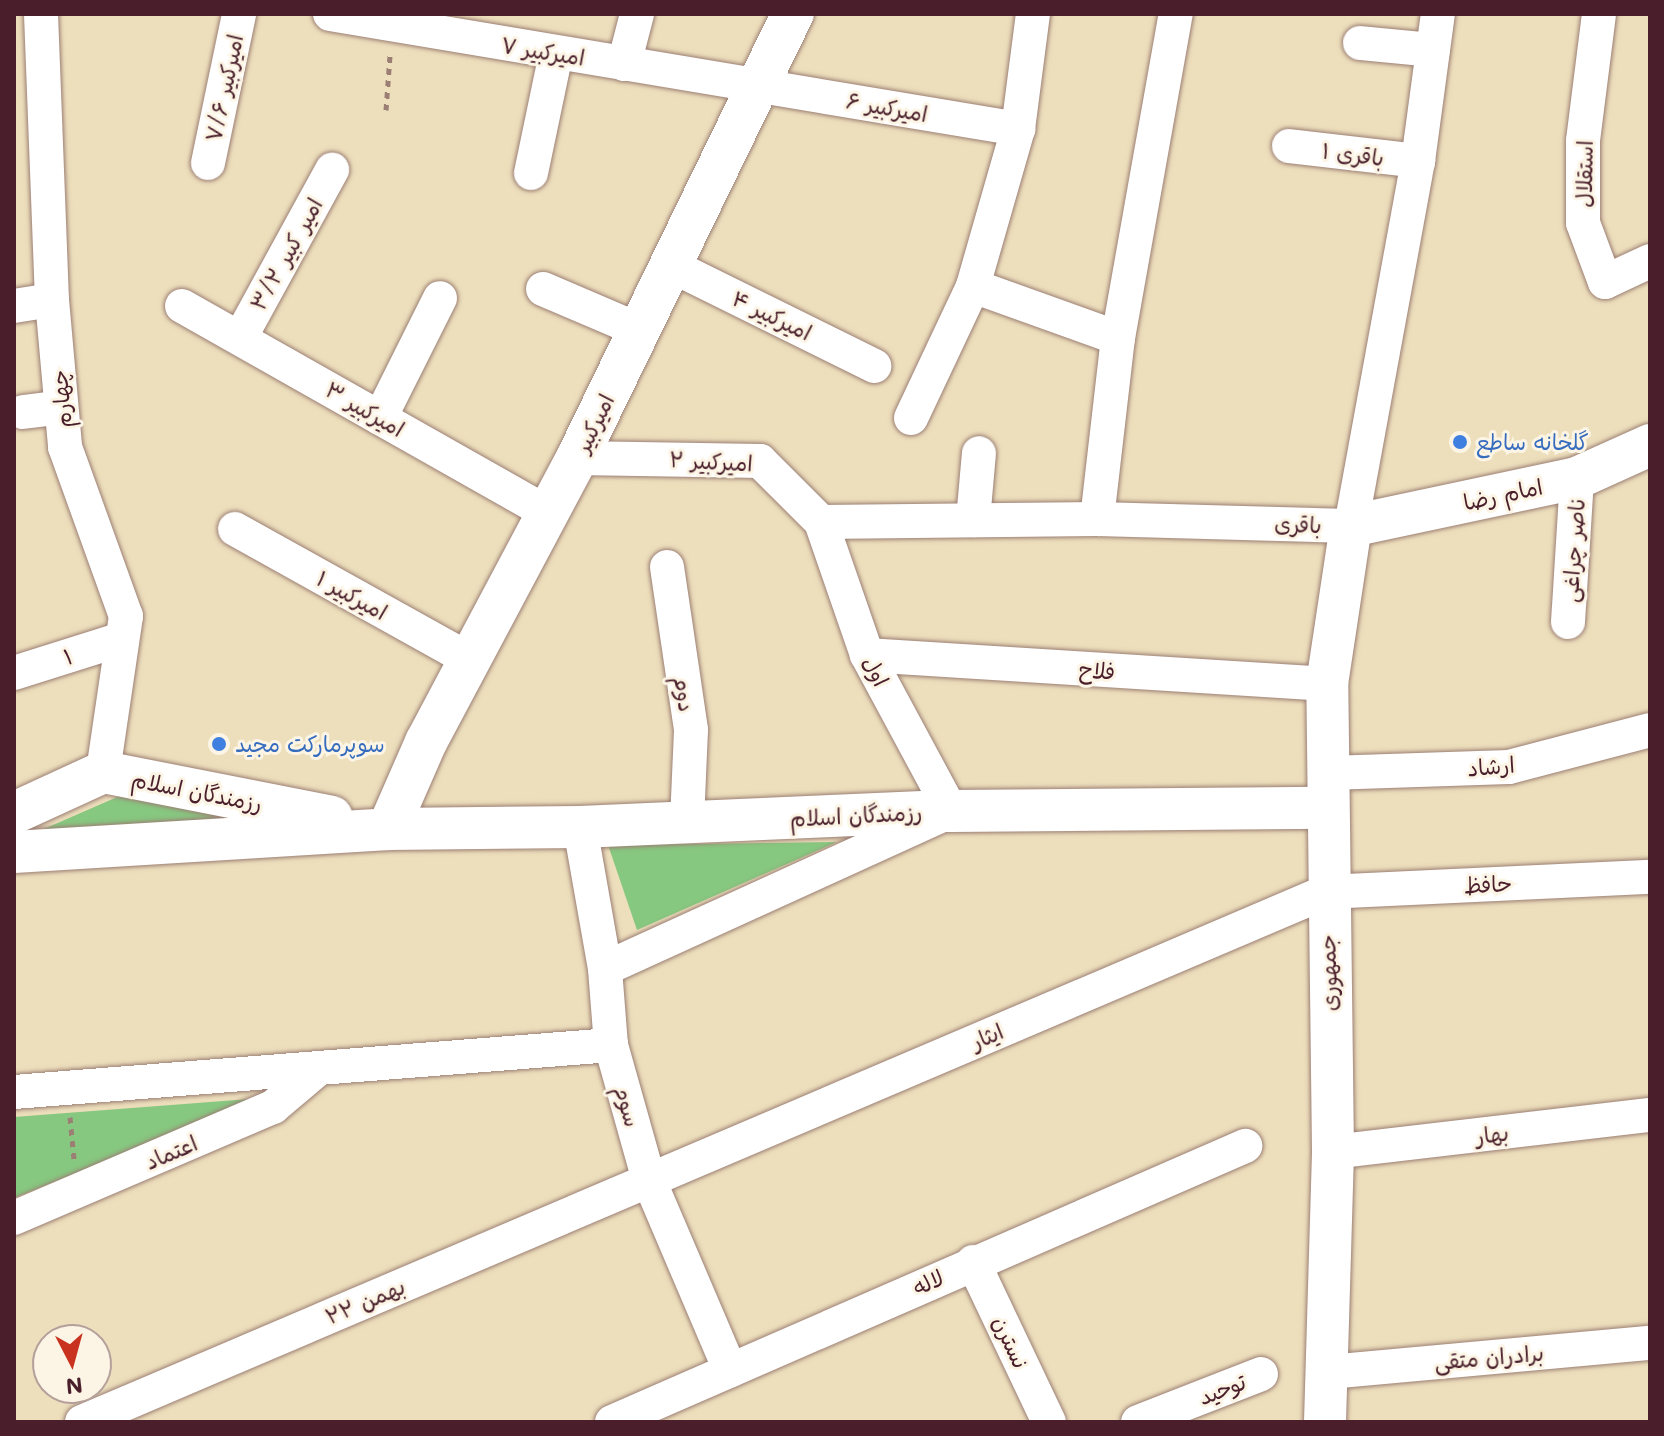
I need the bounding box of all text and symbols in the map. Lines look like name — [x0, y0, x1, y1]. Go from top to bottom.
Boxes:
street label: امیرکبیر ۷ — [499, 31, 587, 71]
street label: امیرکبیر ۷/۶ — [200, 32, 248, 144]
street label: امیرکبیر ۶ — [844, 87, 930, 127]
street label: باقری ۱ — [1320, 137, 1386, 171]
street label: استقلال — [1570, 140, 1598, 208]
street label: امیر کبیر ۳/۲ — [244, 193, 328, 315]
street label: امیرکبیر ۴ — [728, 284, 816, 346]
street label: چهارم — [45, 369, 77, 429]
street label: امیرکبیر ۳ — [321, 376, 409, 442]
street label: امیرکبیر — [569, 389, 619, 457]
place label: گلخانه ساطع — [1476, 429, 1589, 455]
marker: گلخانه ساطع — [1451, 433, 1469, 451]
street label: امیرکبیر ۲ — [669, 446, 753, 476]
street label: امام رضا — [1461, 473, 1545, 515]
street label: ناصر چراغی — [1556, 497, 1590, 603]
street label: باقری — [1274, 510, 1322, 538]
street label: امیرکبیر ۱ — [312, 565, 392, 625]
street label: ۱ — [60, 642, 76, 670]
street label: اول — [857, 651, 895, 691]
street label: فلاح — [1078, 656, 1116, 684]
street label: دوم — [669, 674, 701, 714]
place label: سوپرمارکت مجید — [235, 731, 385, 757]
marker: سوپرمارکت مجید — [210, 735, 228, 753]
street label: ارشاد — [1466, 751, 1516, 781]
street label: رزمندگان اسلام — [129, 765, 265, 817]
street label: رزمندگان اسلام — [789, 798, 923, 832]
street label: حافظ — [1463, 870, 1513, 898]
street label: جمهوری — [1313, 934, 1343, 1012]
street label: ایثار — [967, 1017, 1007, 1055]
street label: سوم — [610, 1082, 646, 1130]
street label: بهار — [1474, 1119, 1510, 1149]
street label: اعتماد — [141, 1129, 201, 1175]
street label: لاله — [909, 1264, 947, 1300]
street label: ۲۲ بهمن — [321, 1272, 409, 1330]
street label: نسترن — [987, 1312, 1035, 1372]
north arrow — [32, 1324, 112, 1404]
street label: برادران متقی — [1433, 1339, 1545, 1375]
street label: توحید — [1195, 1368, 1249, 1410]
text: N — [65, 1371, 84, 1402]

